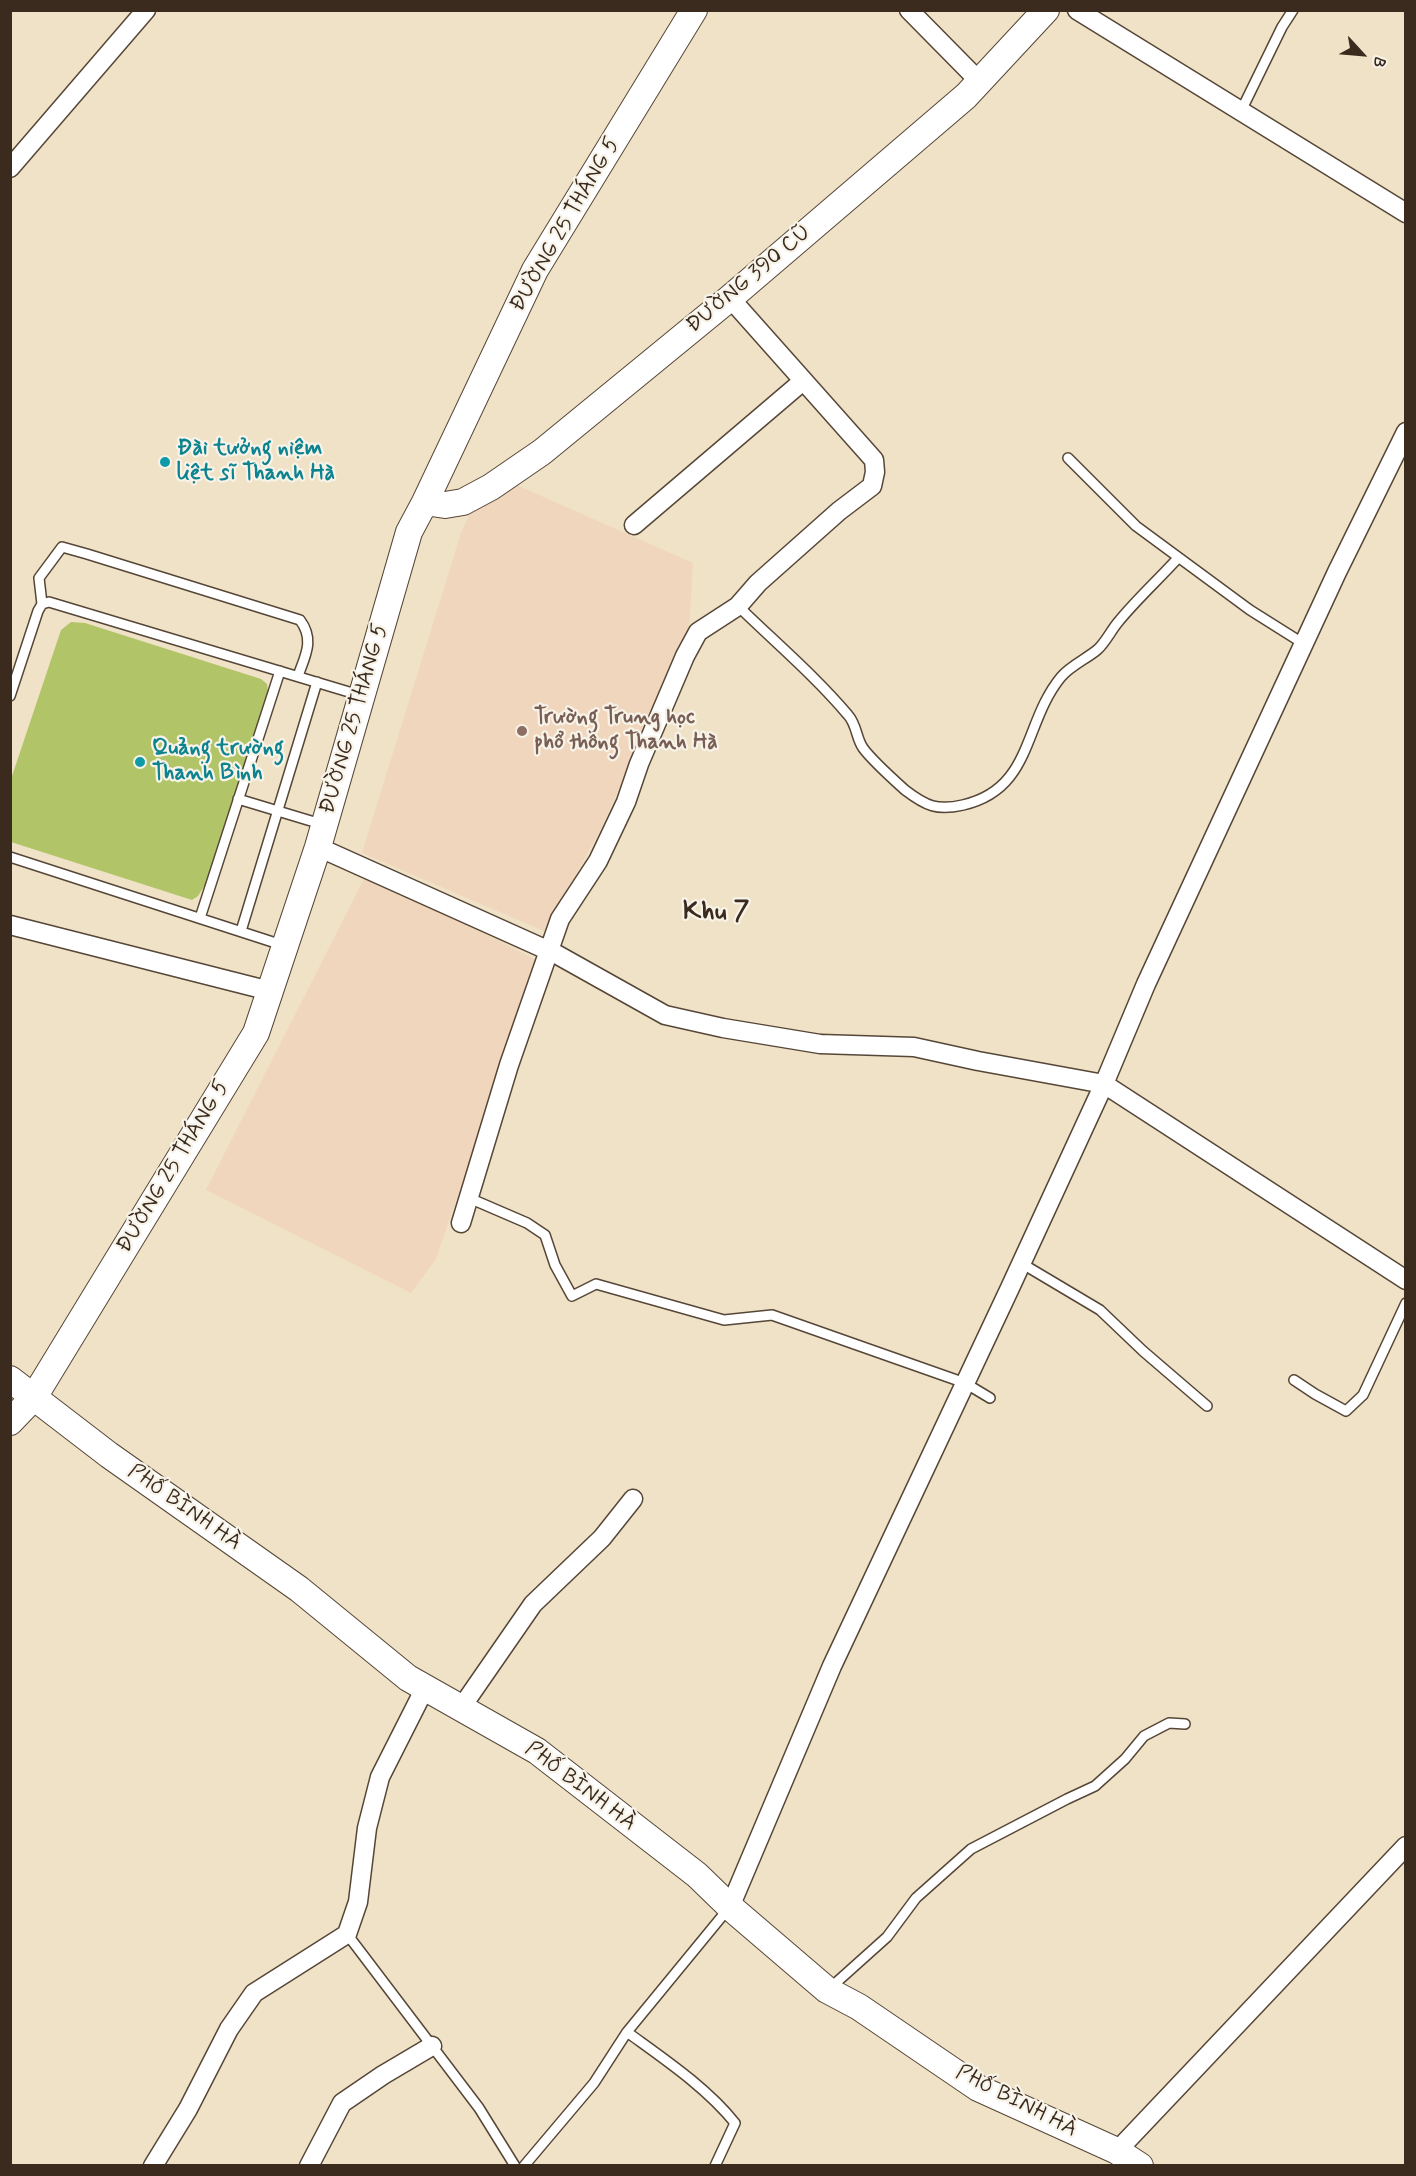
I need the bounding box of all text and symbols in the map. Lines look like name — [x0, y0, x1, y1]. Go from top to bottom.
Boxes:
north arrow — [1332, 24, 1392, 84]
text: B — [1367, 53, 1390, 71]
street label: ĐƯỜNG 25 THÁNG 5 — [505, 133, 627, 317]
street label: ĐƯỜNG 390 CŨ — [682, 220, 816, 340]
place label: Đài tưởng niệm liệt sĩ Thanh Hà — [177, 436, 335, 488]
marker: Đài tưởng niệm liệt sĩ Thanh Hà — [158, 455, 172, 469]
street label: ĐƯỜNG 25 THÁNG 5 — [315, 621, 395, 817]
place label: Trường Trung học phổ thông Thanh Hà — [534, 705, 718, 756]
marker: Trường Trung học phổ thông Thanh Hà — [515, 724, 529, 738]
place label: Quảng trường Thanh Bình — [152, 736, 284, 788]
marker: Quảng trường Thanh Bình — [133, 755, 147, 769]
district label: Khu 7 — [683, 898, 749, 930]
street label: ĐƯỜNG 25 THÁNG 5 — [112, 1076, 236, 1258]
street label: PHỐ BÌNH HÀ — [122, 1459, 246, 1557]
street label: PHỐ BÌNH HÀ — [519, 1736, 641, 1838]
street label: PHỐ BÌNH HÀ — [951, 2060, 1081, 2144]

